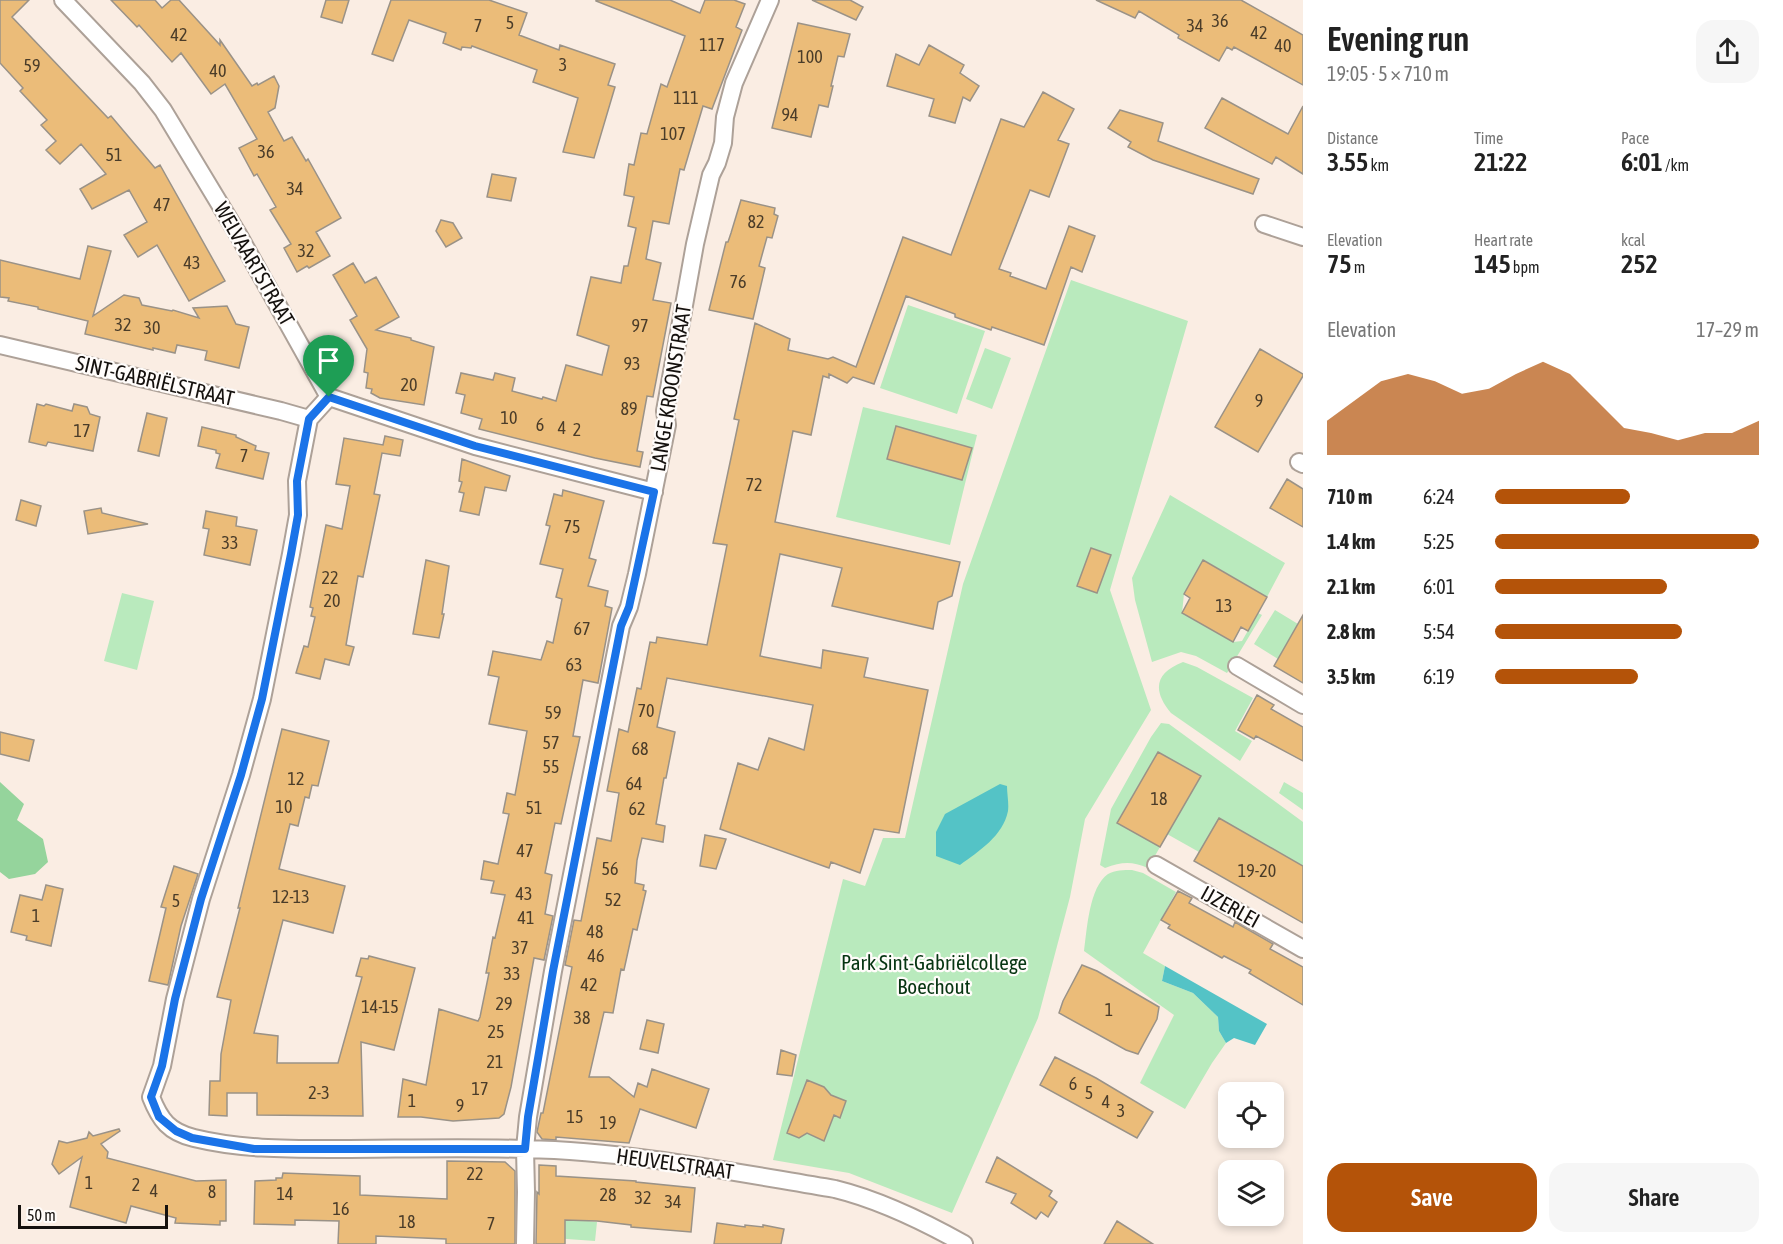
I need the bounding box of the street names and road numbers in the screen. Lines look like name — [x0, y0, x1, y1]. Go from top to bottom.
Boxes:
street label: WELVAARTSTRAAT — [210, 197, 300, 330]
street label: LANGE KROONSTRAAT — [645, 303, 695, 473]
street label: SINT-GABRIËLSTRAAT — [74, 350, 237, 410]
street label: IJZERLEI — [1197, 880, 1264, 932]
street label: HEUVELSTRAAT — [615, 1143, 735, 1183]

